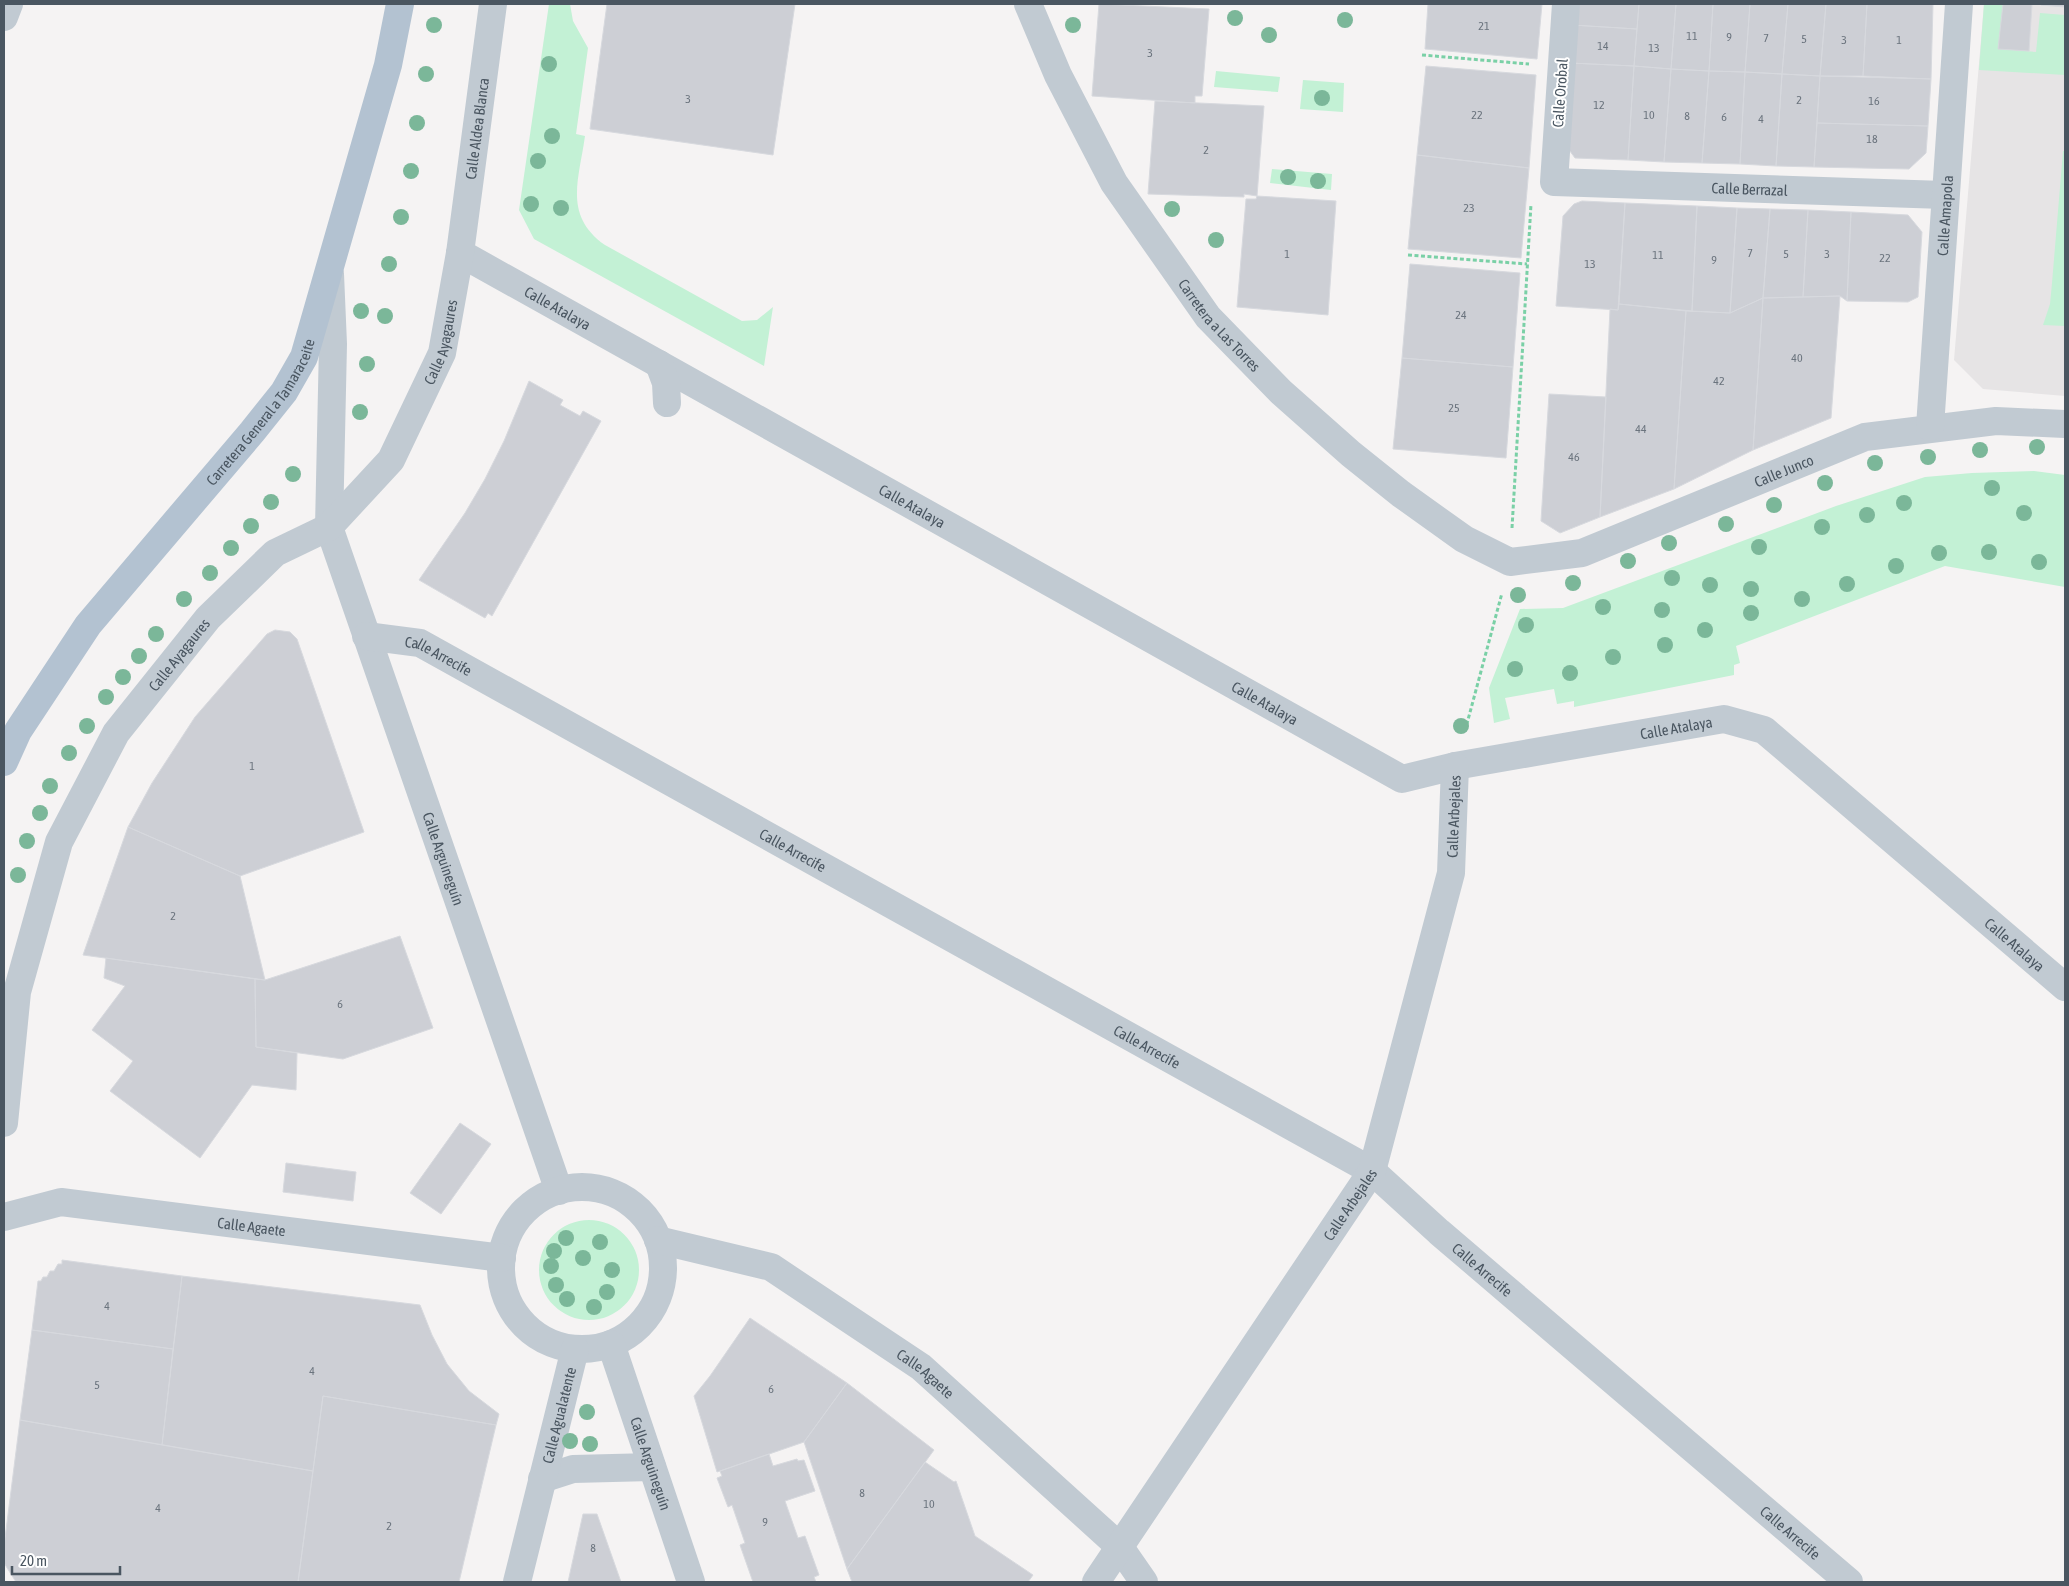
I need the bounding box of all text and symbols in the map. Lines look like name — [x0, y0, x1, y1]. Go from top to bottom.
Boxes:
house number: 21 — [1478, 19, 1490, 33]
house number: 11 — [1686, 29, 1698, 43]
house number: 9 — [1726, 30, 1732, 44]
house number: 7 — [1763, 31, 1769, 45]
house number: 5 — [1801, 32, 1807, 46]
house number: 3 — [1841, 33, 1847, 47]
house number: 1 — [1896, 33, 1902, 47]
house number: 14 — [1597, 39, 1609, 53]
house number: 13 — [1648, 41, 1660, 55]
house number: 3 — [1147, 46, 1153, 60]
street label: Calle Orobal — [1549, 58, 1571, 128]
street label: Calle Aldea Blanca — [461, 77, 492, 180]
house number: 3 — [685, 92, 691, 106]
house number: 2 — [1796, 93, 1802, 107]
house number: 16 — [1868, 94, 1880, 108]
house number: 12 — [1593, 98, 1605, 112]
house number: 22 — [1471, 108, 1483, 122]
house number: 10 — [1643, 108, 1655, 122]
house number: 8 — [1684, 109, 1690, 123]
house number: 6 — [1721, 110, 1727, 124]
house number: 4 — [1758, 112, 1764, 126]
house number: 18 — [1866, 132, 1878, 146]
house number: 2 — [1203, 143, 1209, 157]
street label: Calle Amapola — [1933, 175, 1956, 256]
street label: Calle Berrazal — [1711, 179, 1788, 198]
house number: 23 — [1463, 201, 1475, 215]
house number: 7 — [1747, 246, 1753, 260]
house number: 1 — [1284, 247, 1290, 261]
house number: 5 — [1783, 247, 1789, 261]
house number: 3 — [1824, 247, 1830, 261]
house number: 11 — [1652, 248, 1664, 262]
house number: 22 — [1879, 251, 1891, 265]
house number: 9 — [1711, 253, 1717, 267]
house number: 13 — [1584, 257, 1596, 271]
street label: Carretera a Las Torres — [1175, 276, 1264, 374]
street label: Calle Atalaya — [522, 282, 594, 333]
street label: Calle Ayagaures — [420, 298, 460, 387]
house number: 24 — [1455, 308, 1467, 322]
street label: Carretera General a Tamaraceite — [202, 337, 317, 488]
house number: 40 — [1791, 351, 1803, 365]
house number: 42 — [1713, 374, 1725, 388]
house number: 25 — [1448, 401, 1460, 415]
house number: 44 — [1635, 422, 1647, 436]
house number: 46 — [1568, 450, 1580, 464]
street label: Calle Junco — [1752, 451, 1816, 490]
street label: Calle Atalaya — [876, 480, 948, 531]
street label: Calle Ayagaures — [145, 615, 213, 694]
street label: Calle Arrecife — [404, 633, 475, 679]
street label: Calle Atalaya — [1229, 677, 1301, 728]
street label: Calle Atalaya — [1639, 713, 1714, 742]
house number: 1 — [249, 759, 255, 773]
street label: Calle Arbejales — [1443, 775, 1463, 858]
street label: Calle Arguineguín — [420, 810, 468, 907]
street label: Calle Arrecife — [757, 825, 829, 875]
house number: 2 — [170, 909, 176, 923]
street label: Calle Atalaya — [1982, 914, 2048, 974]
house number: 6 — [337, 997, 343, 1011]
street label: Calle Arrecife — [1111, 1021, 1184, 1072]
street label: Calle Arbejales — [1320, 1165, 1380, 1243]
street label: Calle Agaete — [216, 1213, 287, 1239]
street label: Calle Arrecife — [1449, 1239, 1516, 1300]
house number: 4 — [104, 1299, 110, 1313]
street label: Calle Agaete — [894, 1345, 958, 1402]
house number: 4 — [309, 1364, 315, 1378]
street label: Calle Agualatente — [538, 1365, 579, 1465]
house number: 5 — [94, 1378, 100, 1392]
house number: 6 — [768, 1382, 774, 1396]
street label: Calle Arguineguín — [628, 1415, 675, 1512]
house number: 8 — [859, 1486, 865, 1500]
house number: 10 — [923, 1497, 935, 1511]
house number: 4 — [155, 1501, 161, 1515]
street label: Calle Arrecife — [1757, 1502, 1824, 1563]
house number: 9 — [762, 1515, 768, 1529]
house number: 2 — [386, 1519, 392, 1533]
house number: 8 — [590, 1541, 596, 1555]
scale bar — [12, 1544, 120, 1576]
text: 20 m — [20, 1552, 47, 1569]

